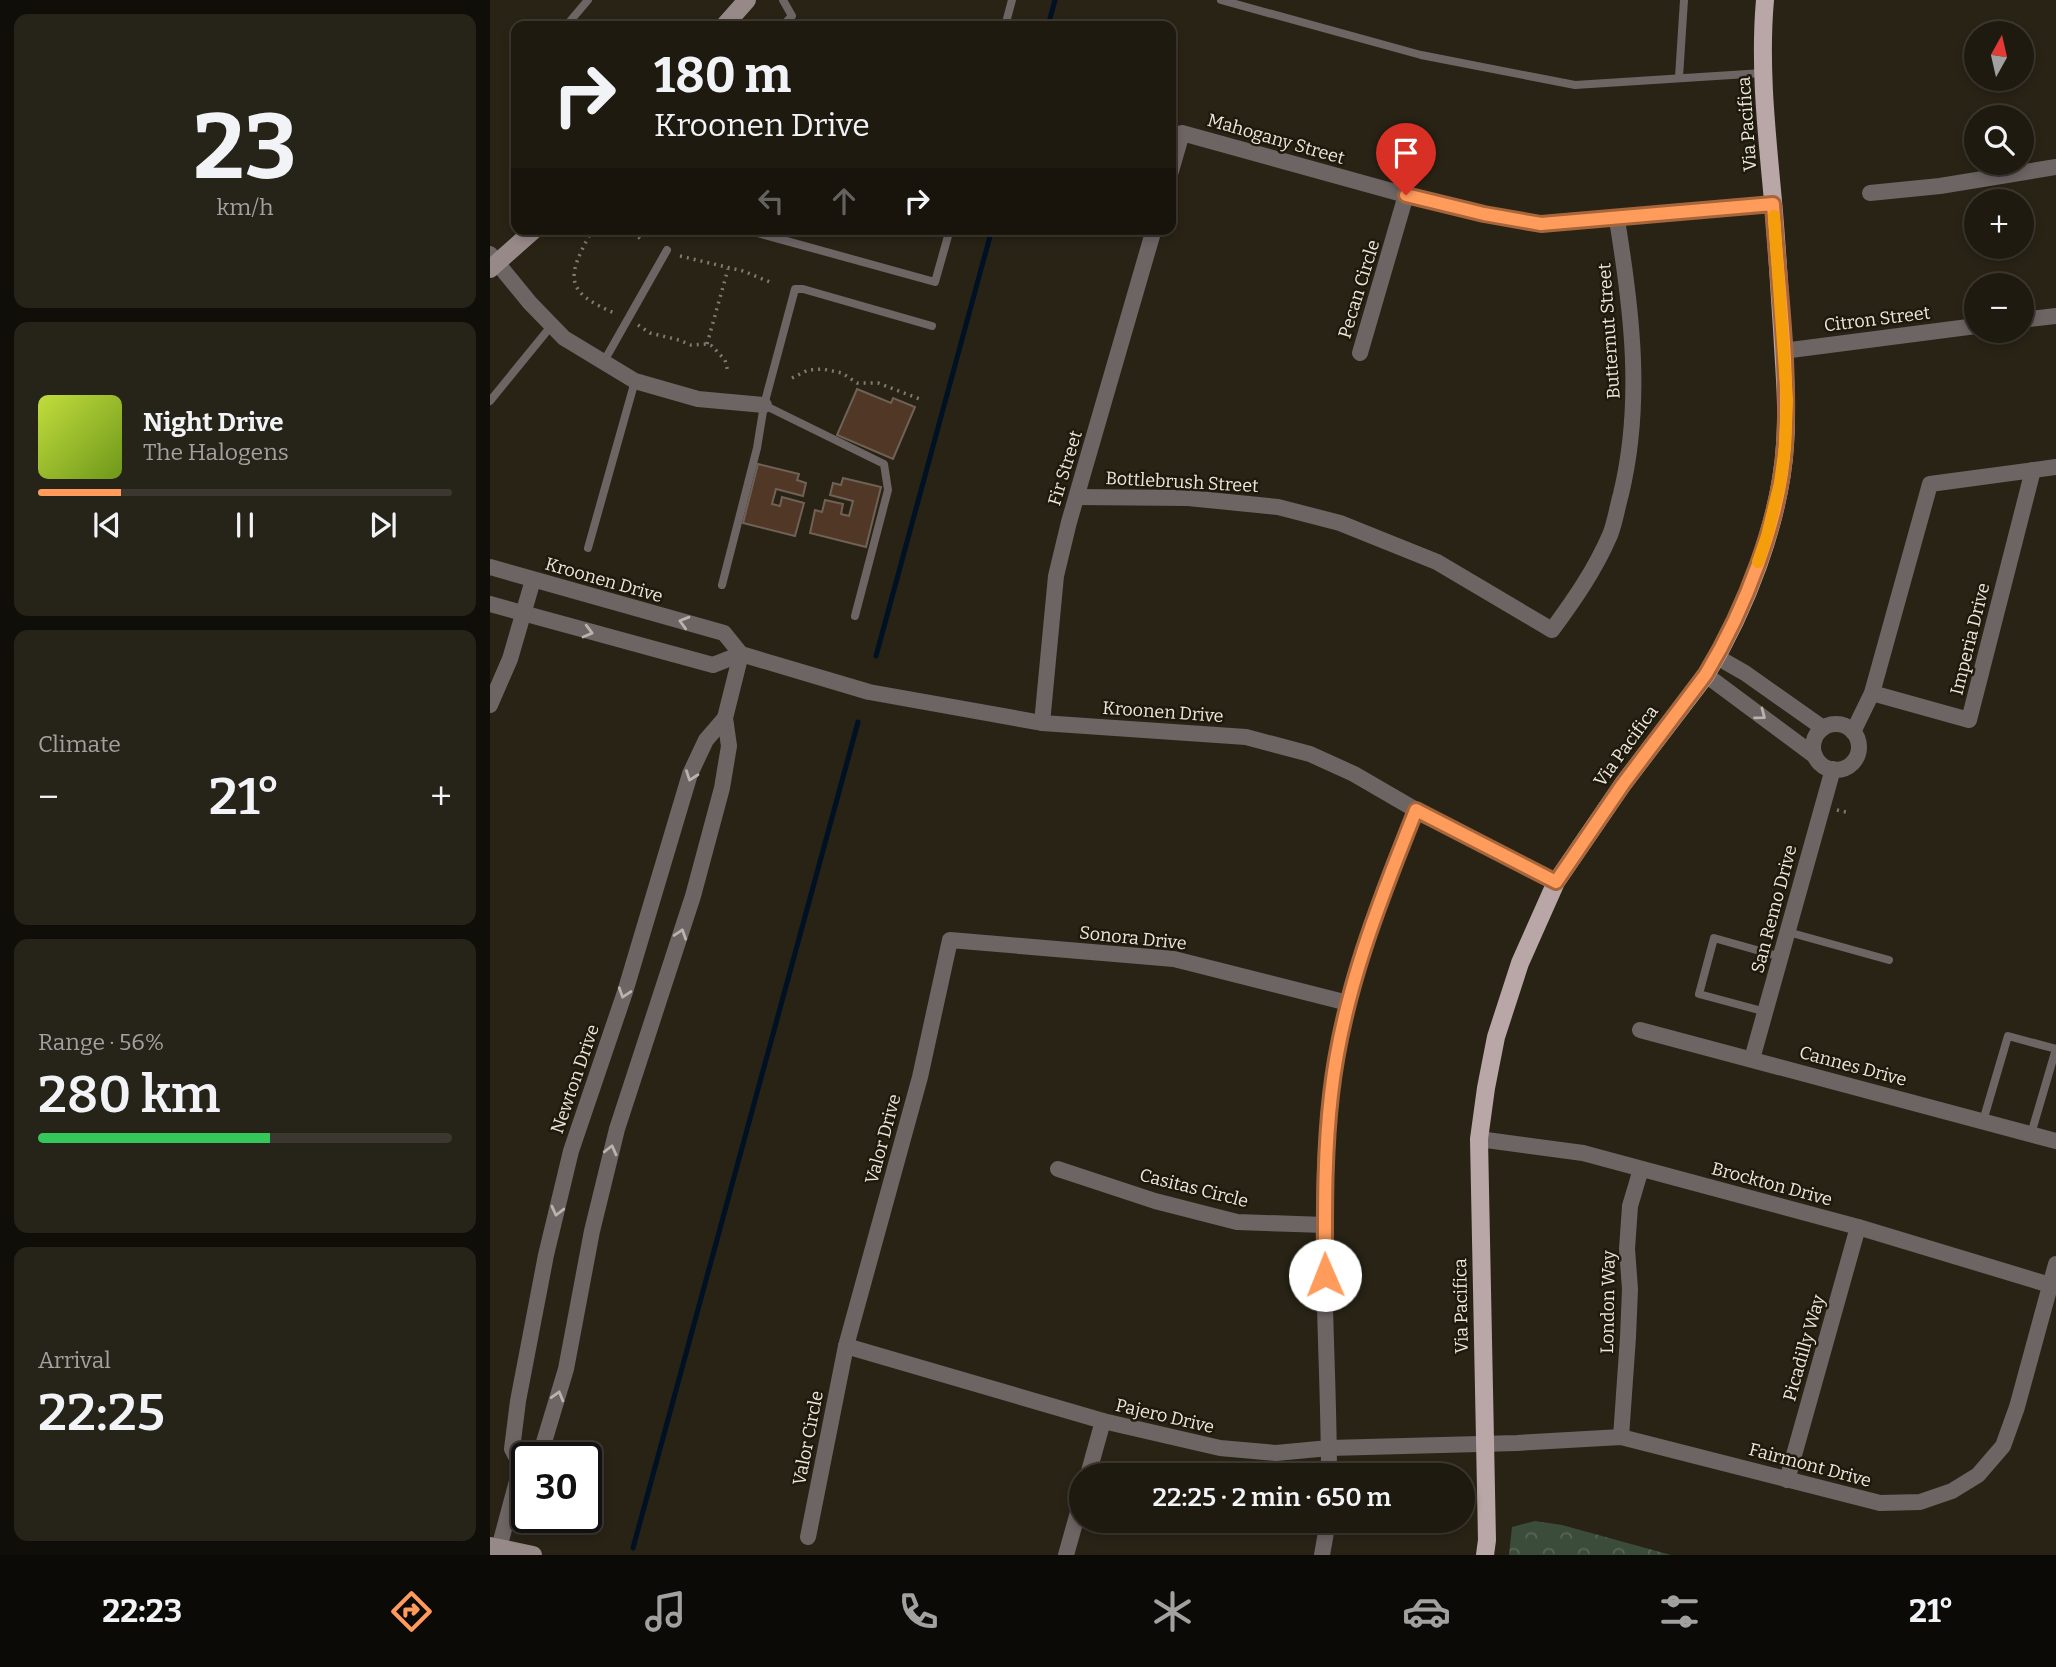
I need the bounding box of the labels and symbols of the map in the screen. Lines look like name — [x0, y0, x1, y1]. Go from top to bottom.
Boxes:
north arrow — [1964, 21, 2034, 91]
street label: Via Pacifica — [1733, 76, 1761, 172]
street label: Mahogany Street — [1205, 109, 1348, 169]
pin — [1376, 123, 1436, 195]
street label: Pecan Circle — [1334, 237, 1384, 341]
street label: Butternut Street — [1593, 262, 1625, 400]
street label: Citron Street — [1823, 302, 1932, 336]
street label: Fir Street — [1043, 427, 1087, 508]
street label: Bottlebrush Street — [1105, 467, 1260, 497]
street label: Kroonen Drive — [543, 553, 665, 607]
street label: Imperia Drive — [1945, 581, 1995, 697]
one-way arrow — [678, 616, 690, 631]
one-way arrow — [582, 623, 594, 638]
street label: Kroonen Drive — [1102, 697, 1224, 727]
street label: Via Pacifica — [1589, 701, 1663, 791]
one-way arrow — [1753, 706, 1766, 719]
one-way arrow — [685, 769, 699, 781]
street label: San Remo Drive — [1746, 842, 1802, 976]
street label: Sonora Drive — [1078, 921, 1188, 955]
one-way arrow — [672, 928, 687, 940]
one-way arrow — [618, 987, 632, 999]
street label: Newton Drive — [546, 1022, 604, 1136]
street label: Cannes Drive — [1797, 1041, 1909, 1091]
street label: Valor Drive — [860, 1092, 906, 1186]
one-way arrow — [603, 1144, 618, 1156]
street label: Brockton Drive — [1709, 1157, 1835, 1211]
street label: Casitas Circle — [1137, 1164, 1251, 1212]
one-way arrow — [551, 1204, 565, 1216]
position arrow — [1288, 1238, 1362, 1312]
street label: London Way — [1596, 1250, 1620, 1354]
street label: Via Pacifica — [1449, 1258, 1473, 1354]
street label: Picadilly Way — [1778, 1292, 1830, 1404]
street label: Valor Circle — [788, 1389, 828, 1487]
one-way arrow — [549, 1391, 564, 1403]
street label: Pajero Drive — [1113, 1394, 1217, 1438]
street label: Fairmont Drive — [1746, 1438, 1874, 1492]
speed limit sign: 30 — [511, 1442, 602, 1533]

